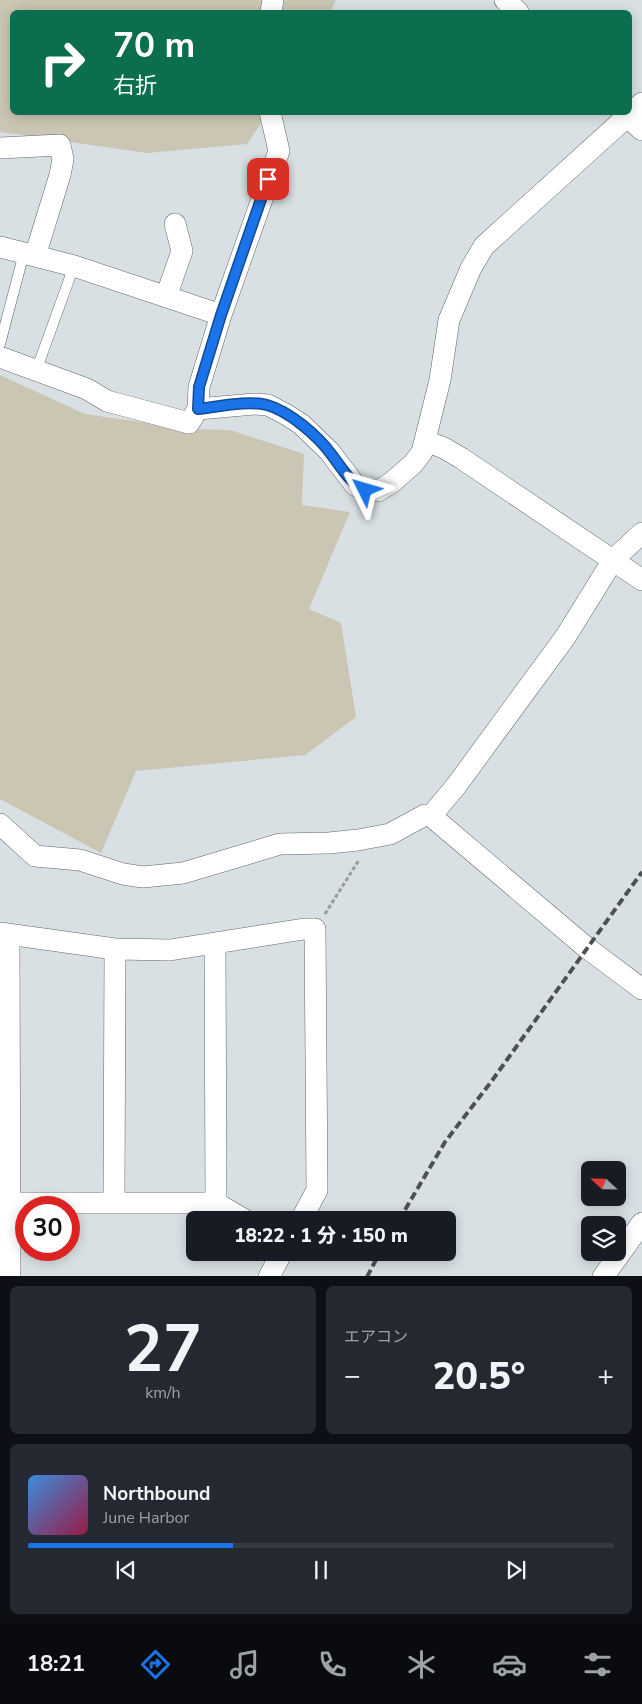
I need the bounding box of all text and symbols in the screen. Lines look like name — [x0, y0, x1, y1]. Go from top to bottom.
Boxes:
text: 70 m — [113, 22, 195, 69]
icon: right — [30, 30, 95, 95]
text: 右折 — [113, 71, 157, 101]
pin — [247, 158, 289, 200]
icon: arrive — [254, 165, 282, 193]
position arrow — [338, 463, 390, 515]
north arrow — [581, 1161, 626, 1206]
map controls — [581, 1161, 626, 1261]
speed limit sign: 30 — [15, 1196, 80, 1261]
button: layers — [581, 1216, 626, 1261]
text: 18:22 · 1 分 · 150 m — [234, 1223, 408, 1249]
text: 27 — [124, 1305, 202, 1394]
text: エアコン — [344, 1326, 408, 1348]
text: 20.5° — [433, 1351, 525, 1402]
text: − — [344, 1357, 361, 1395]
text: + — [597, 1357, 614, 1395]
text: km/h — [145, 1382, 181, 1404]
text: Northbound — [103, 1481, 210, 1507]
text: June Harbor — [103, 1507, 189, 1529]
icon: previous — [112, 1556, 140, 1584]
icon: pause — [307, 1556, 335, 1584]
icon: next — [502, 1556, 530, 1584]
icon: directions — [138, 1647, 173, 1682]
icon: music — [227, 1647, 262, 1682]
icon: phone — [315, 1647, 350, 1682]
icon: climate — [404, 1647, 439, 1682]
icon: car — [492, 1647, 527, 1682]
icon: filters — [580, 1647, 615, 1682]
text: 18:21 — [27, 1649, 85, 1679]

